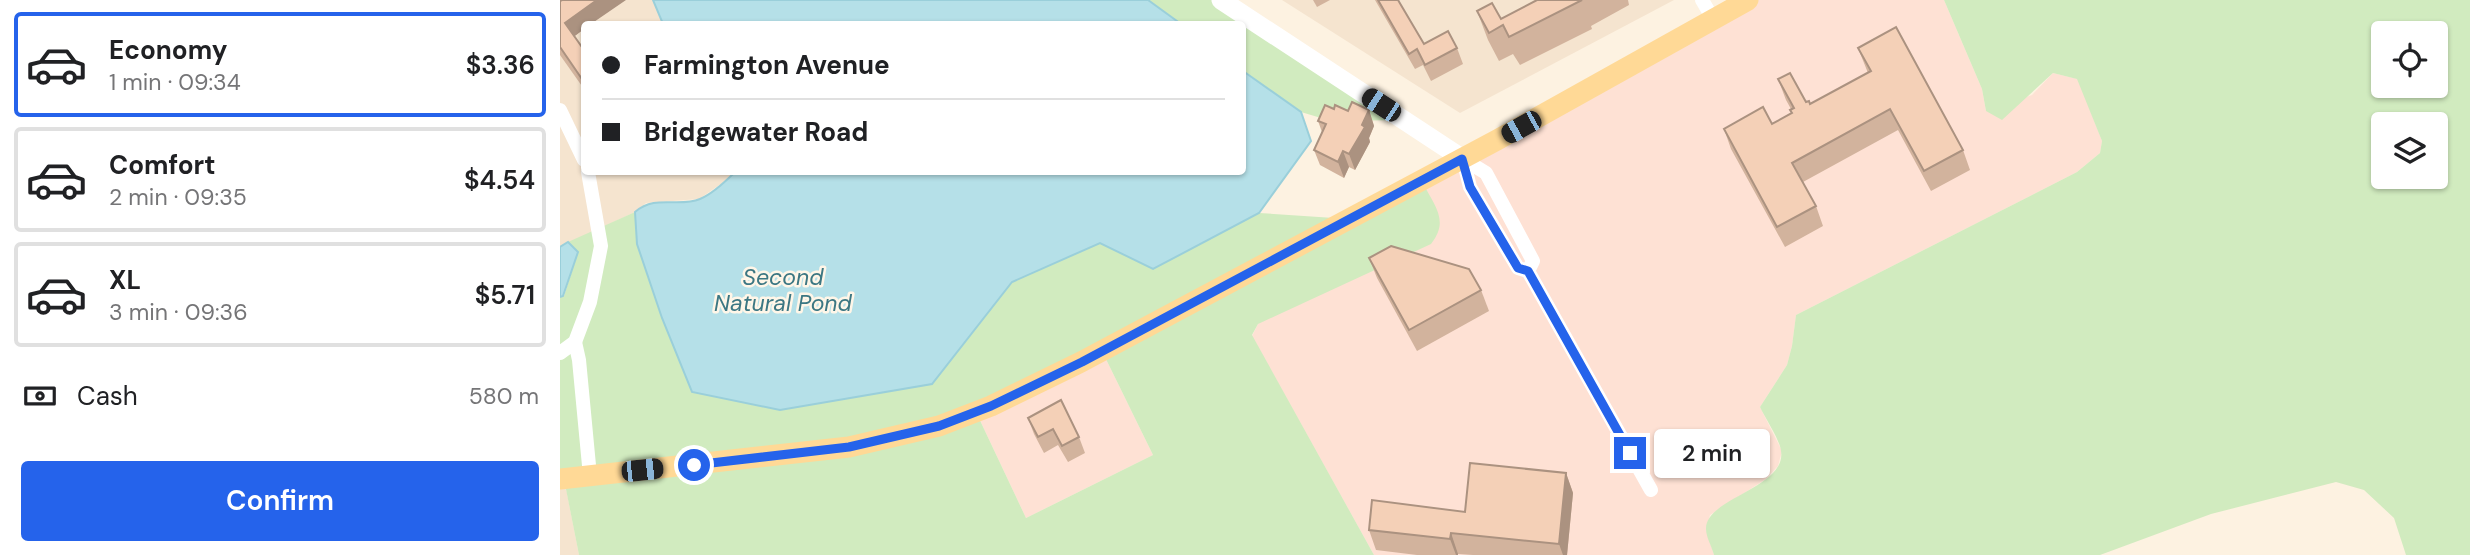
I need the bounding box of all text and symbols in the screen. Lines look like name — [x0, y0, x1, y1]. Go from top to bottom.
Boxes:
map controls — [2371, 21, 2448, 189]
button: locate — [2371, 21, 2448, 98]
icon: car — [25, 33, 88, 96]
text: Economy — [109, 33, 227, 67]
text: $3.36 — [466, 48, 535, 82]
text: Farmington Avenue — [644, 48, 890, 82]
text: 1 min · 09:34 — [109, 67, 241, 97]
car — [1358, 85, 1405, 125]
car — [1498, 108, 1545, 146]
button: layers — [2371, 112, 2448, 189]
text: Bridgewater Road — [644, 115, 868, 149]
icon: car — [25, 148, 88, 211]
text: Comfort — [109, 148, 215, 182]
text: $4.54 — [464, 163, 535, 197]
text: 2 min · 09:35 — [109, 182, 247, 212]
water label: Second Natural Pond — [714, 262, 853, 318]
icon: car — [25, 263, 88, 326]
text: XL — [109, 263, 141, 297]
text: $5.71 — [475, 278, 535, 312]
text: 3 min · 09:36 — [109, 297, 248, 327]
icon: cash — [21, 377, 59, 415]
text: Cash — [77, 379, 138, 413]
text: 580 m — [469, 381, 539, 411]
callout: 2 min — [1654, 428, 1770, 477]
route end — [1614, 437, 1646, 469]
text: 2 min — [1682, 438, 1742, 468]
route start — [678, 449, 710, 481]
car — [621, 457, 664, 483]
button: Confirm — [21, 461, 539, 541]

